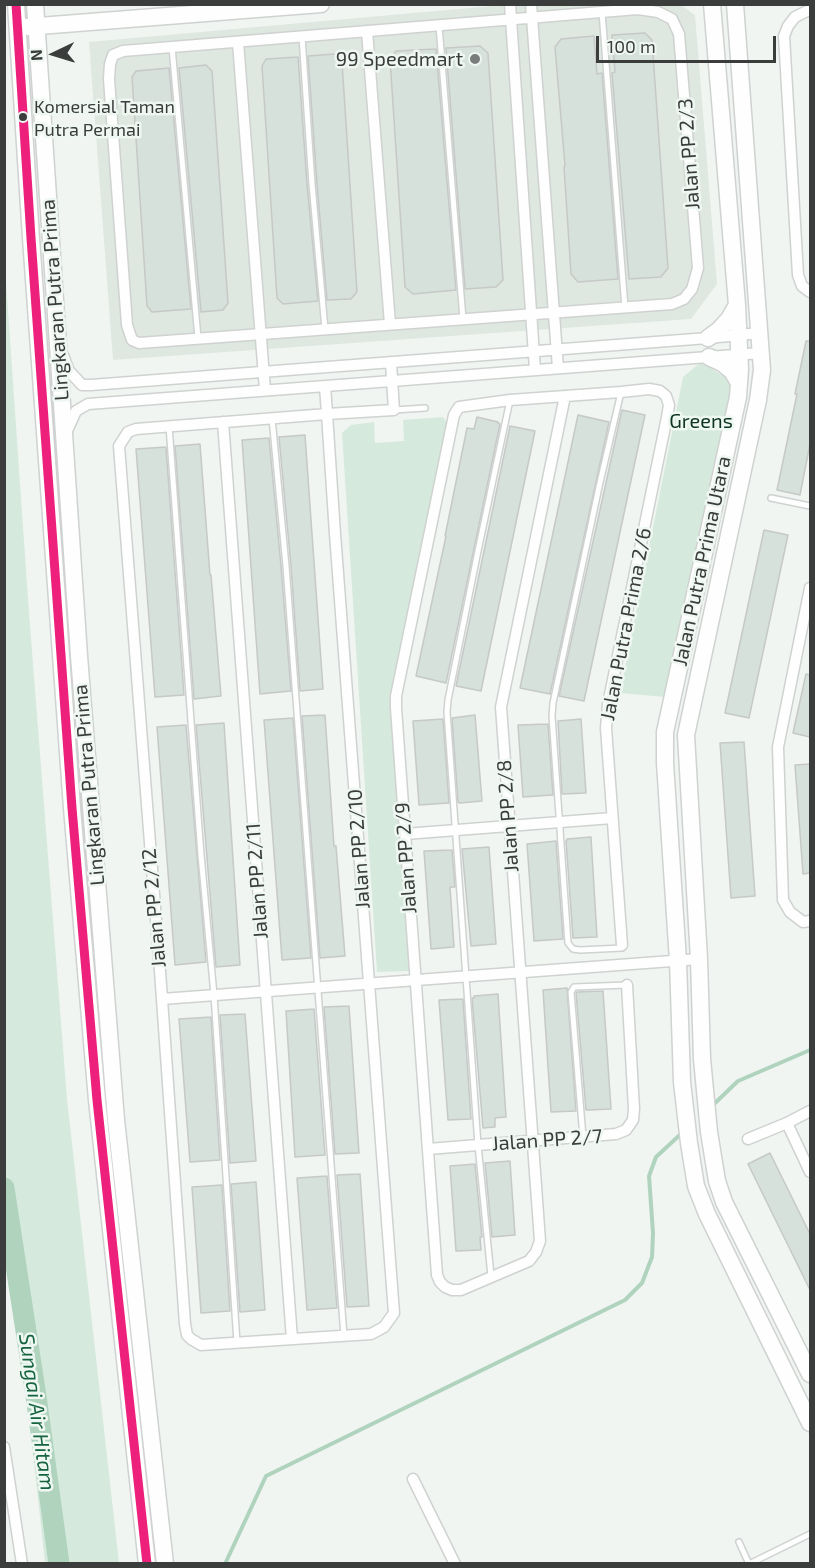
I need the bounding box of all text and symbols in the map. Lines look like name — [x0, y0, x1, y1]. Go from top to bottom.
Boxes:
north arrow — [24, 24, 84, 84]
scale bar — [599, 24, 779, 62]
text: 100 m — [607, 35, 656, 57]
place label: 99 Speedmart — [336, 47, 463, 71]
text: N — [26, 49, 45, 62]
marker: 99 Speedmart — [468, 52, 482, 66]
place label: Komersial Taman Putra Permai — [34, 96, 175, 138]
street label: Jalan PP 2/3 — [673, 98, 705, 210]
marker: Komersial Taman Putra Permai — [17, 111, 29, 123]
street label: Lingkaran Putra Prima — [36, 198, 74, 402]
park label: Greens — [669, 409, 733, 433]
street label: Jalan Putra Prima Utara — [668, 454, 736, 668]
street label: Jalan Putra Prima 2/6 — [596, 526, 656, 722]
street label: Lingkaran Putra Prima — [68, 683, 110, 887]
street label: Jalan PP 2/8 — [492, 759, 524, 873]
street label: Jalan PP 2/10 — [343, 788, 375, 910]
street label: Jalan PP 2/9 — [390, 801, 422, 915]
street label: Jalan PP 2/11 — [241, 822, 273, 940]
street label: Jalan PP 2/12 — [137, 847, 171, 969]
street label: Jalan PP 2/7 — [491, 1124, 603, 1156]
water label: Sungai Air Hitam — [14, 1332, 60, 1492]

